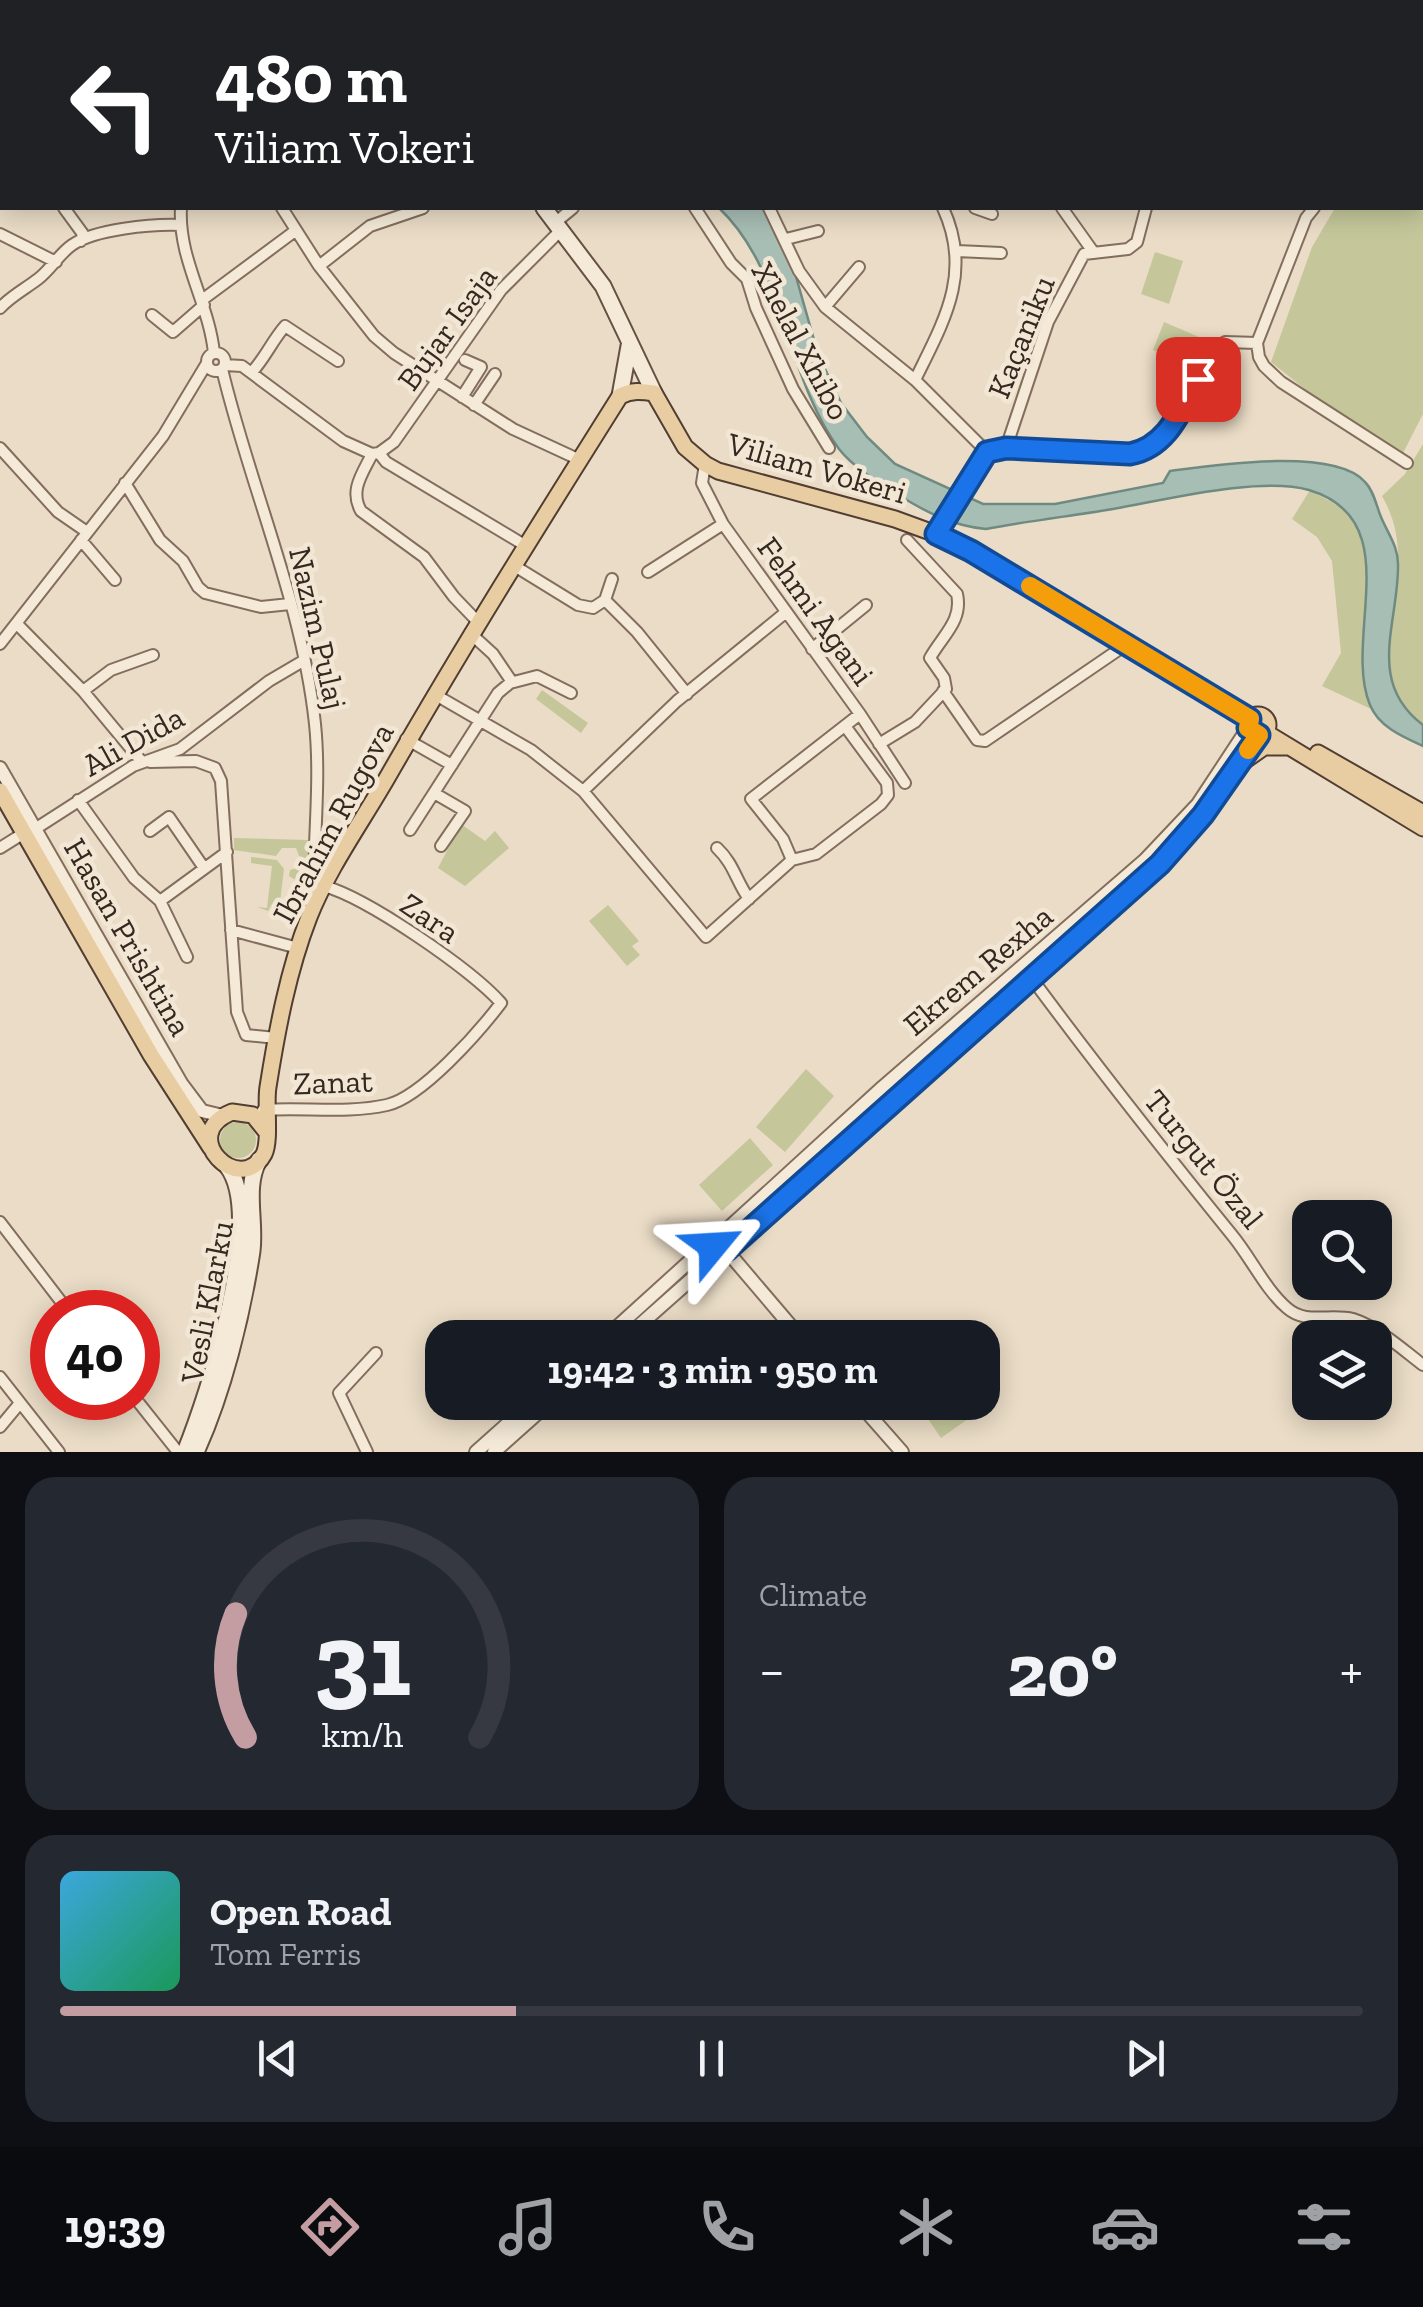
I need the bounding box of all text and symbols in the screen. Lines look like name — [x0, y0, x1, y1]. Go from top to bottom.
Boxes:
text: 480 m — [215, 36, 407, 120]
icon: left — [50, 40, 180, 170]
text: Viliam Vokeri — [215, 121, 474, 175]
street label: Xhelal Xhibo — [744, 256, 858, 426]
street label: Bujar Isaja — [389, 259, 505, 397]
street label: Kaçaniku — [979, 270, 1063, 404]
pin — [1156, 337, 1241, 422]
icon: arrive — [1171, 352, 1226, 407]
street label: Viliam Vokeri — [722, 424, 911, 512]
street label: Fehmi Agani — [750, 530, 882, 692]
street label: Nazim Pulaj — [281, 543, 355, 713]
street label: Ali Dida — [76, 698, 190, 784]
street label: Ibrahim Rugova — [264, 717, 402, 929]
street label: Hasan Prishtina — [56, 831, 200, 1043]
street label: Zara — [393, 885, 467, 951]
street label: Ekrem Rexha — [896, 897, 1060, 1043]
street label: Zanat — [293, 1062, 374, 1102]
street label: Turgut Özal — [1136, 1082, 1272, 1236]
position arrow — [661, 1194, 765, 1298]
map controls — [1292, 1200, 1392, 1420]
button: search — [1292, 1200, 1392, 1300]
street label: Vesli Klarku — [172, 1217, 241, 1387]
speed limit sign: 40 — [30, 1290, 160, 1420]
button: layers — [1292, 1320, 1392, 1420]
text: 19:42 · 3 min · 950 m — [547, 1347, 878, 1393]
text: Climate — [759, 1576, 867, 1614]
text: 31 — [313, 1597, 411, 1722]
text: 20° — [1007, 1625, 1118, 1715]
text: − — [759, 1637, 785, 1703]
text: + — [1340, 1637, 1363, 1703]
text: km/h — [321, 1713, 403, 1756]
text: Open Road — [210, 1889, 392, 1935]
text: Tom Ferris — [210, 1935, 361, 1973]
icon: previous — [250, 2031, 305, 2086]
icon: pause — [684, 2031, 739, 2086]
icon: next — [1118, 2031, 1173, 2086]
icon: directions — [295, 2192, 365, 2262]
icon: music — [493, 2192, 563, 2262]
icon: phone — [692, 2192, 762, 2262]
icon: climate — [891, 2192, 961, 2262]
icon: car — [1090, 2192, 1160, 2262]
icon: filters — [1289, 2192, 1359, 2262]
text: 19:39 — [64, 2200, 166, 2254]

